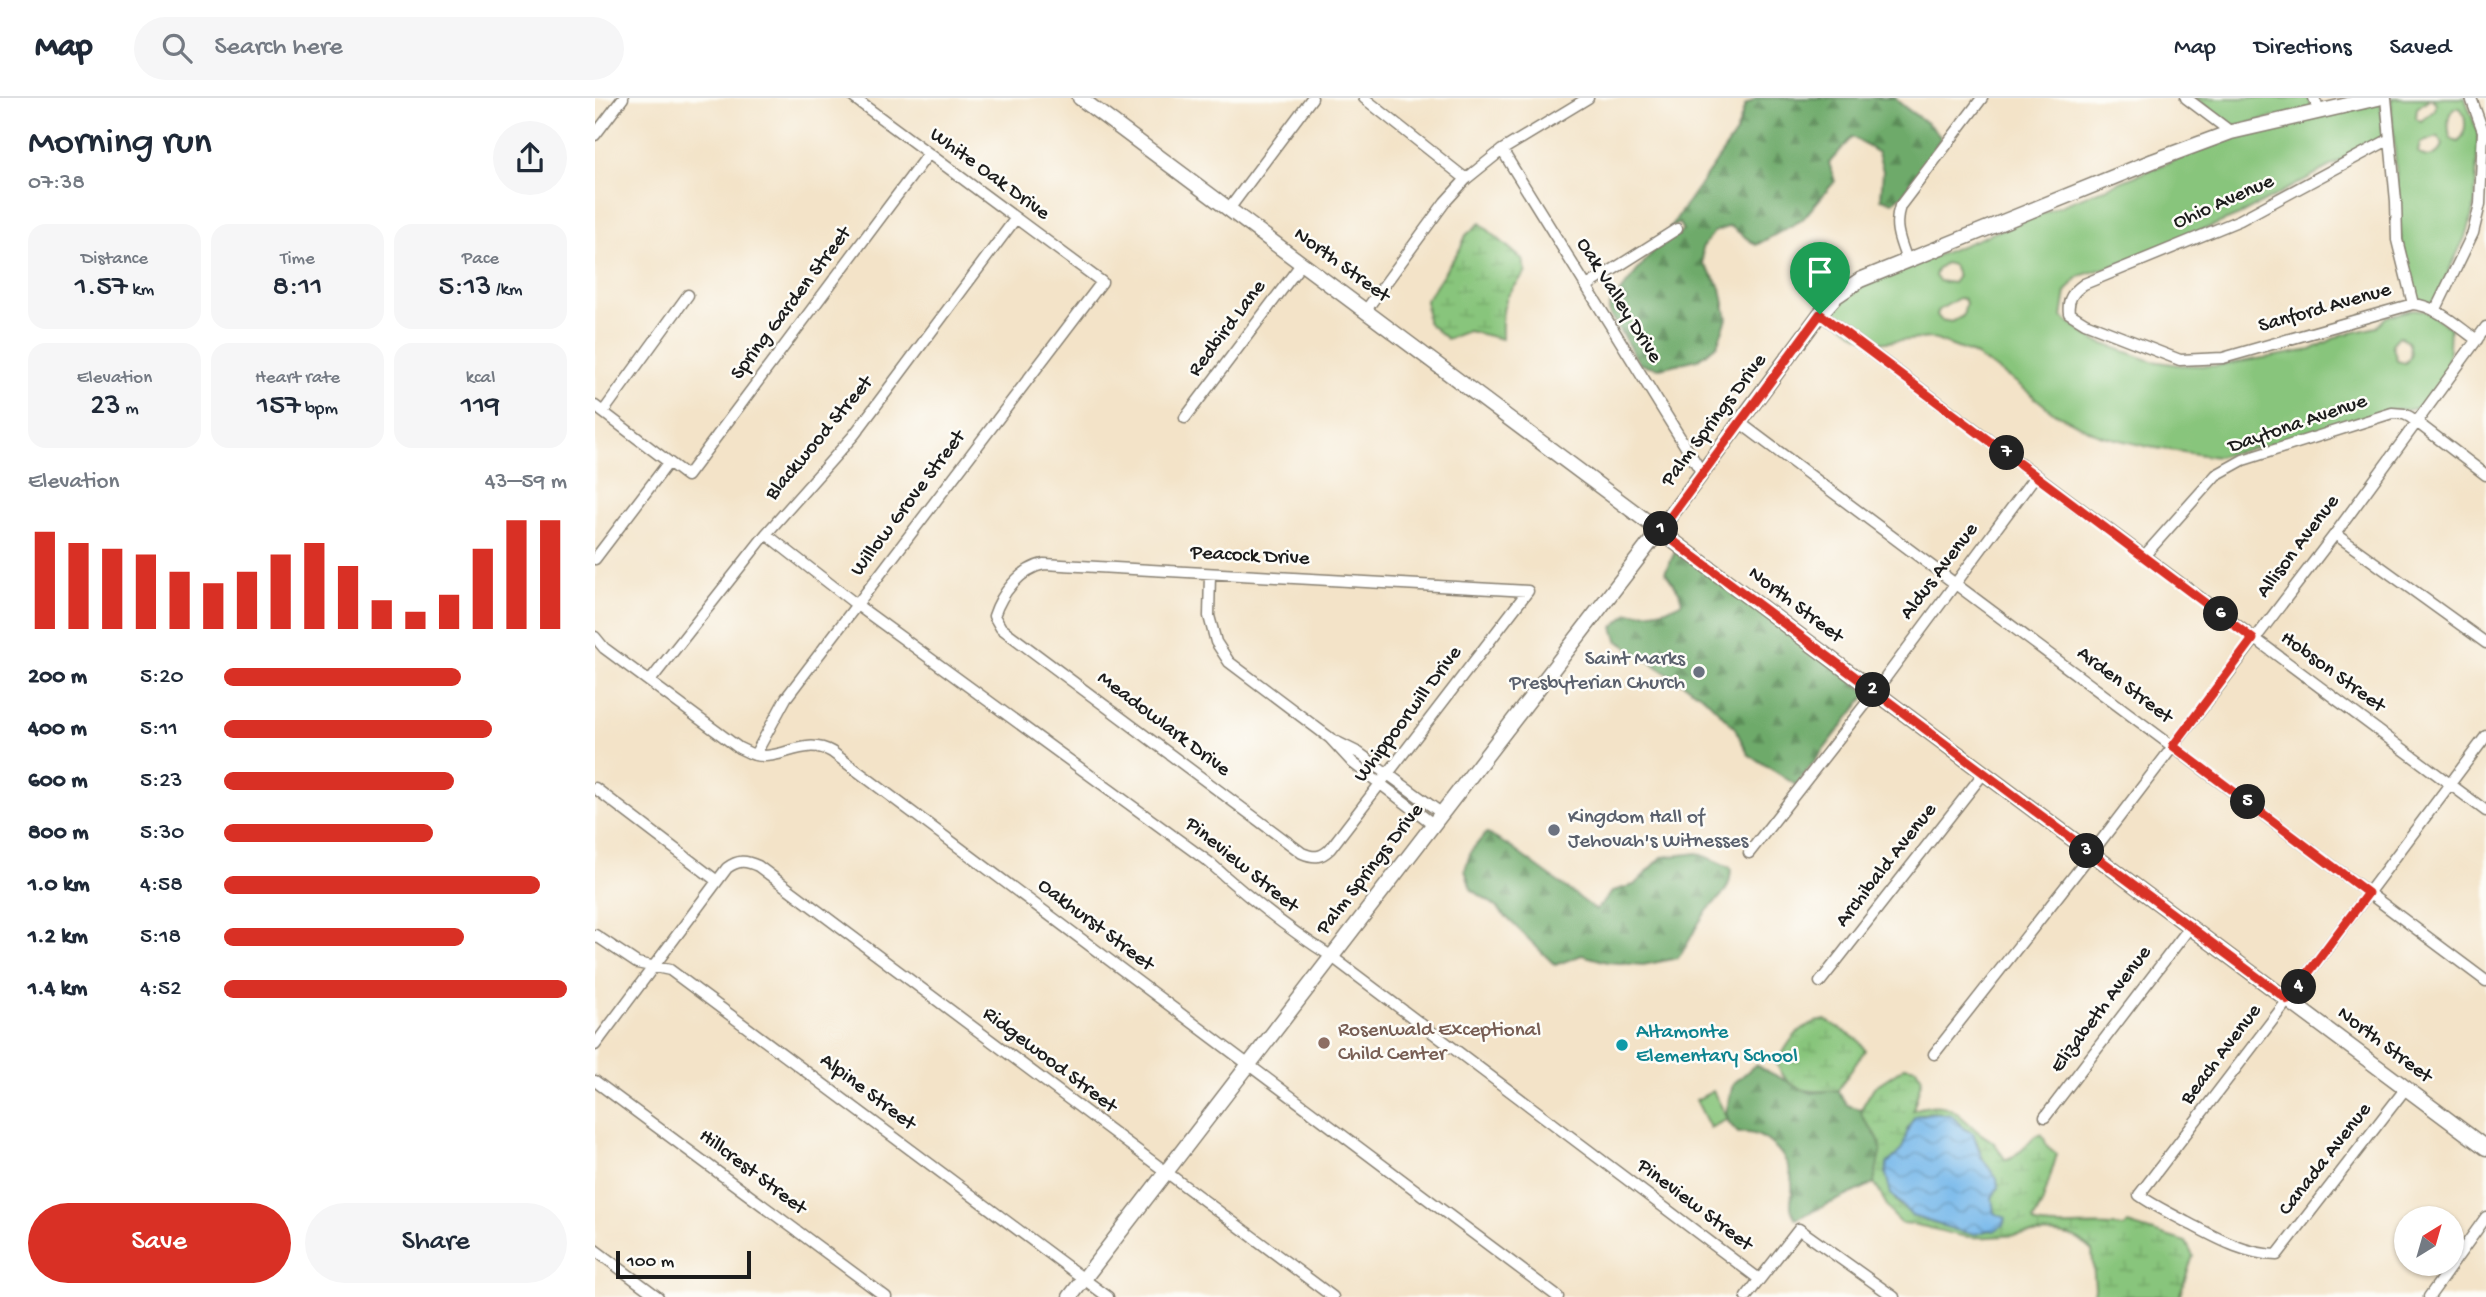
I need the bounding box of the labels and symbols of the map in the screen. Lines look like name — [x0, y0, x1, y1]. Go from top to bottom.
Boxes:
street label: White Oak Drive — [924, 123, 1055, 228]
street label: Ohio Avenue — [2170, 169, 2279, 236]
street label: Spring Garden Street — [726, 221, 859, 386]
street label: North Street — [1288, 223, 1396, 311]
street label: Oak Valley Drive — [1569, 234, 1667, 369]
pin — [1790, 242, 1850, 314]
street label: Redbird Lane — [1184, 275, 1273, 382]
street label: Sanford Avenue — [2256, 278, 2395, 340]
street label: Palm Springs Drive — [1656, 349, 1774, 493]
street label: Blackwood Street — [760, 370, 881, 507]
street label: Daytona Avenue — [2224, 389, 2372, 461]
street label: Willow Grove Street — [846, 424, 974, 582]
pin: 7 — [1989, 436, 2025, 470]
street label: Allison Avenue — [2252, 489, 2347, 604]
pin: 1 — [1643, 512, 1679, 546]
street label: Aldus Avenue — [1895, 518, 1985, 625]
street label: Peacock Drive — [1189, 541, 1311, 573]
street label: North Street — [1742, 562, 1850, 651]
pin: 6 — [2203, 596, 2239, 632]
street label: Hobson Street — [2275, 627, 2391, 721]
street label: Whippoorwill Drive — [1350, 641, 1469, 788]
street label: Arden Street — [2071, 642, 2179, 732]
place label: Saint Marks Presbyterian Church — [1509, 648, 1686, 697]
marker: Saint Marks Presbyterian Church — [1691, 664, 1707, 680]
street label: Meadowlark Drive — [1091, 667, 1235, 784]
pin: 2 — [1855, 672, 1891, 708]
pin: 5 — [2231, 784, 2265, 820]
street label: Palm Springs Drive — [1311, 798, 1431, 942]
street label: Archibald Avenue — [1831, 798, 1944, 933]
place label: Kingdom Hall of Jehovah's Witnesses — [1568, 806, 1749, 855]
street label: Pineview Street — [1178, 812, 1305, 921]
marker: Kingdom Hall of Jehovah's Witnesses — [1546, 822, 1562, 838]
pin: 3 — [2069, 834, 2105, 868]
street label: Oakhurst Street — [1032, 874, 1160, 979]
street label: Elizabeth Avenue — [2046, 940, 2159, 1079]
pin: 4 — [2281, 970, 2317, 1004]
street label: Beach Avenue — [2175, 999, 2269, 1111]
street label: Ridgewood Street — [977, 1002, 1123, 1121]
street label: North Street — [2331, 1002, 2439, 1091]
place label: Rosenwald Exceptional Child Center — [1338, 1019, 1541, 1068]
place label: Altamonte Elementary School — [1636, 1021, 1798, 1070]
marker: Rosenwald Exceptional Child Center — [1316, 1035, 1332, 1051]
marker: Altamonte Elementary School — [1614, 1037, 1630, 1053]
street label: Alpine Street — [814, 1049, 922, 1139]
street label: Canada Avenue — [2274, 1098, 2379, 1222]
street label: Hillcrest Street — [693, 1124, 813, 1223]
street label: Pineview Street — [1630, 1154, 1759, 1259]
north arrow — [2394, 1206, 2464, 1276]
scale bar — [616, 1248, 751, 1280]

